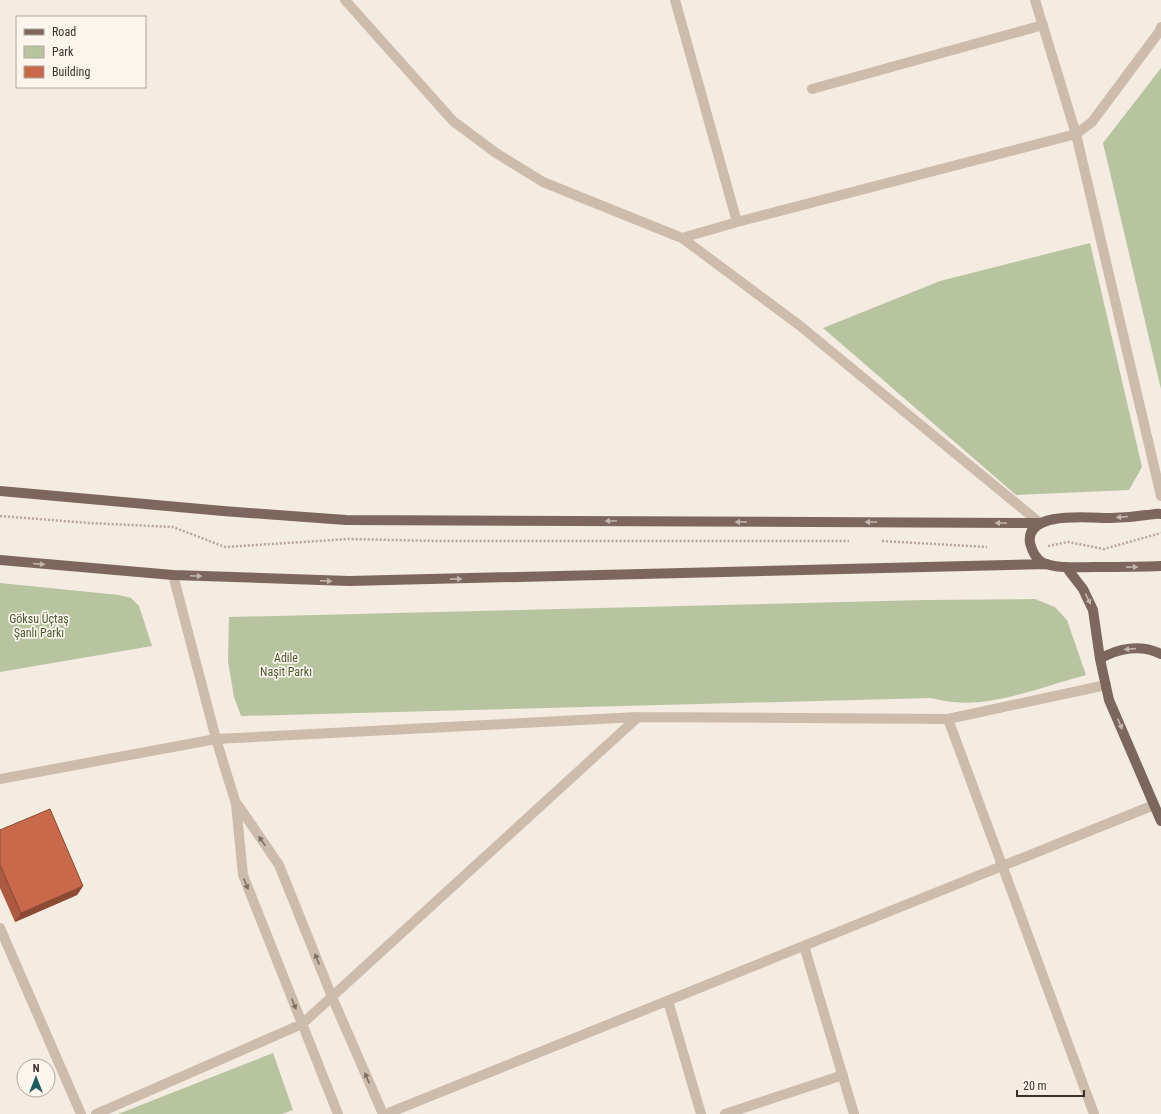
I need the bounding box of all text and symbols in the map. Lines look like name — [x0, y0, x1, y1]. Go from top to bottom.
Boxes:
legend — [16, 16, 146, 88]
text: Road — [52, 25, 76, 39]
text: Park — [52, 45, 74, 59]
text: Building — [52, 65, 90, 79]
one-way arrow — [1116, 514, 1128, 521]
one-way arrow — [604, 518, 617, 524]
one-way arrow — [734, 519, 747, 525]
one-way arrow — [864, 519, 877, 525]
one-way arrow — [994, 520, 1007, 526]
one-way arrow — [33, 560, 45, 567]
one-way arrow — [1126, 564, 1139, 570]
one-way arrow — [190, 573, 203, 579]
one-way arrow — [450, 575, 462, 582]
one-way arrow — [320, 577, 332, 584]
one-way arrow — [1085, 593, 1091, 605]
park label: Göksu Üçtaş Şanlı Parkı — [9, 611, 69, 640]
one-way arrow — [1123, 646, 1136, 652]
park label: Adile Naşit Parkı — [260, 651, 312, 679]
one-way arrow — [1117, 719, 1123, 731]
one-way arrow — [258, 836, 266, 846]
one-way arrow — [243, 878, 249, 889]
one-way arrow — [313, 952, 319, 964]
one-way arrow — [292, 999, 298, 1011]
north arrow — [16, 1058, 56, 1098]
text: N — [33, 1062, 40, 1075]
one-way arrow — [364, 1072, 370, 1084]
scale bar — [1017, 1072, 1084, 1098]
text: 20 m — [1023, 1079, 1047, 1093]

